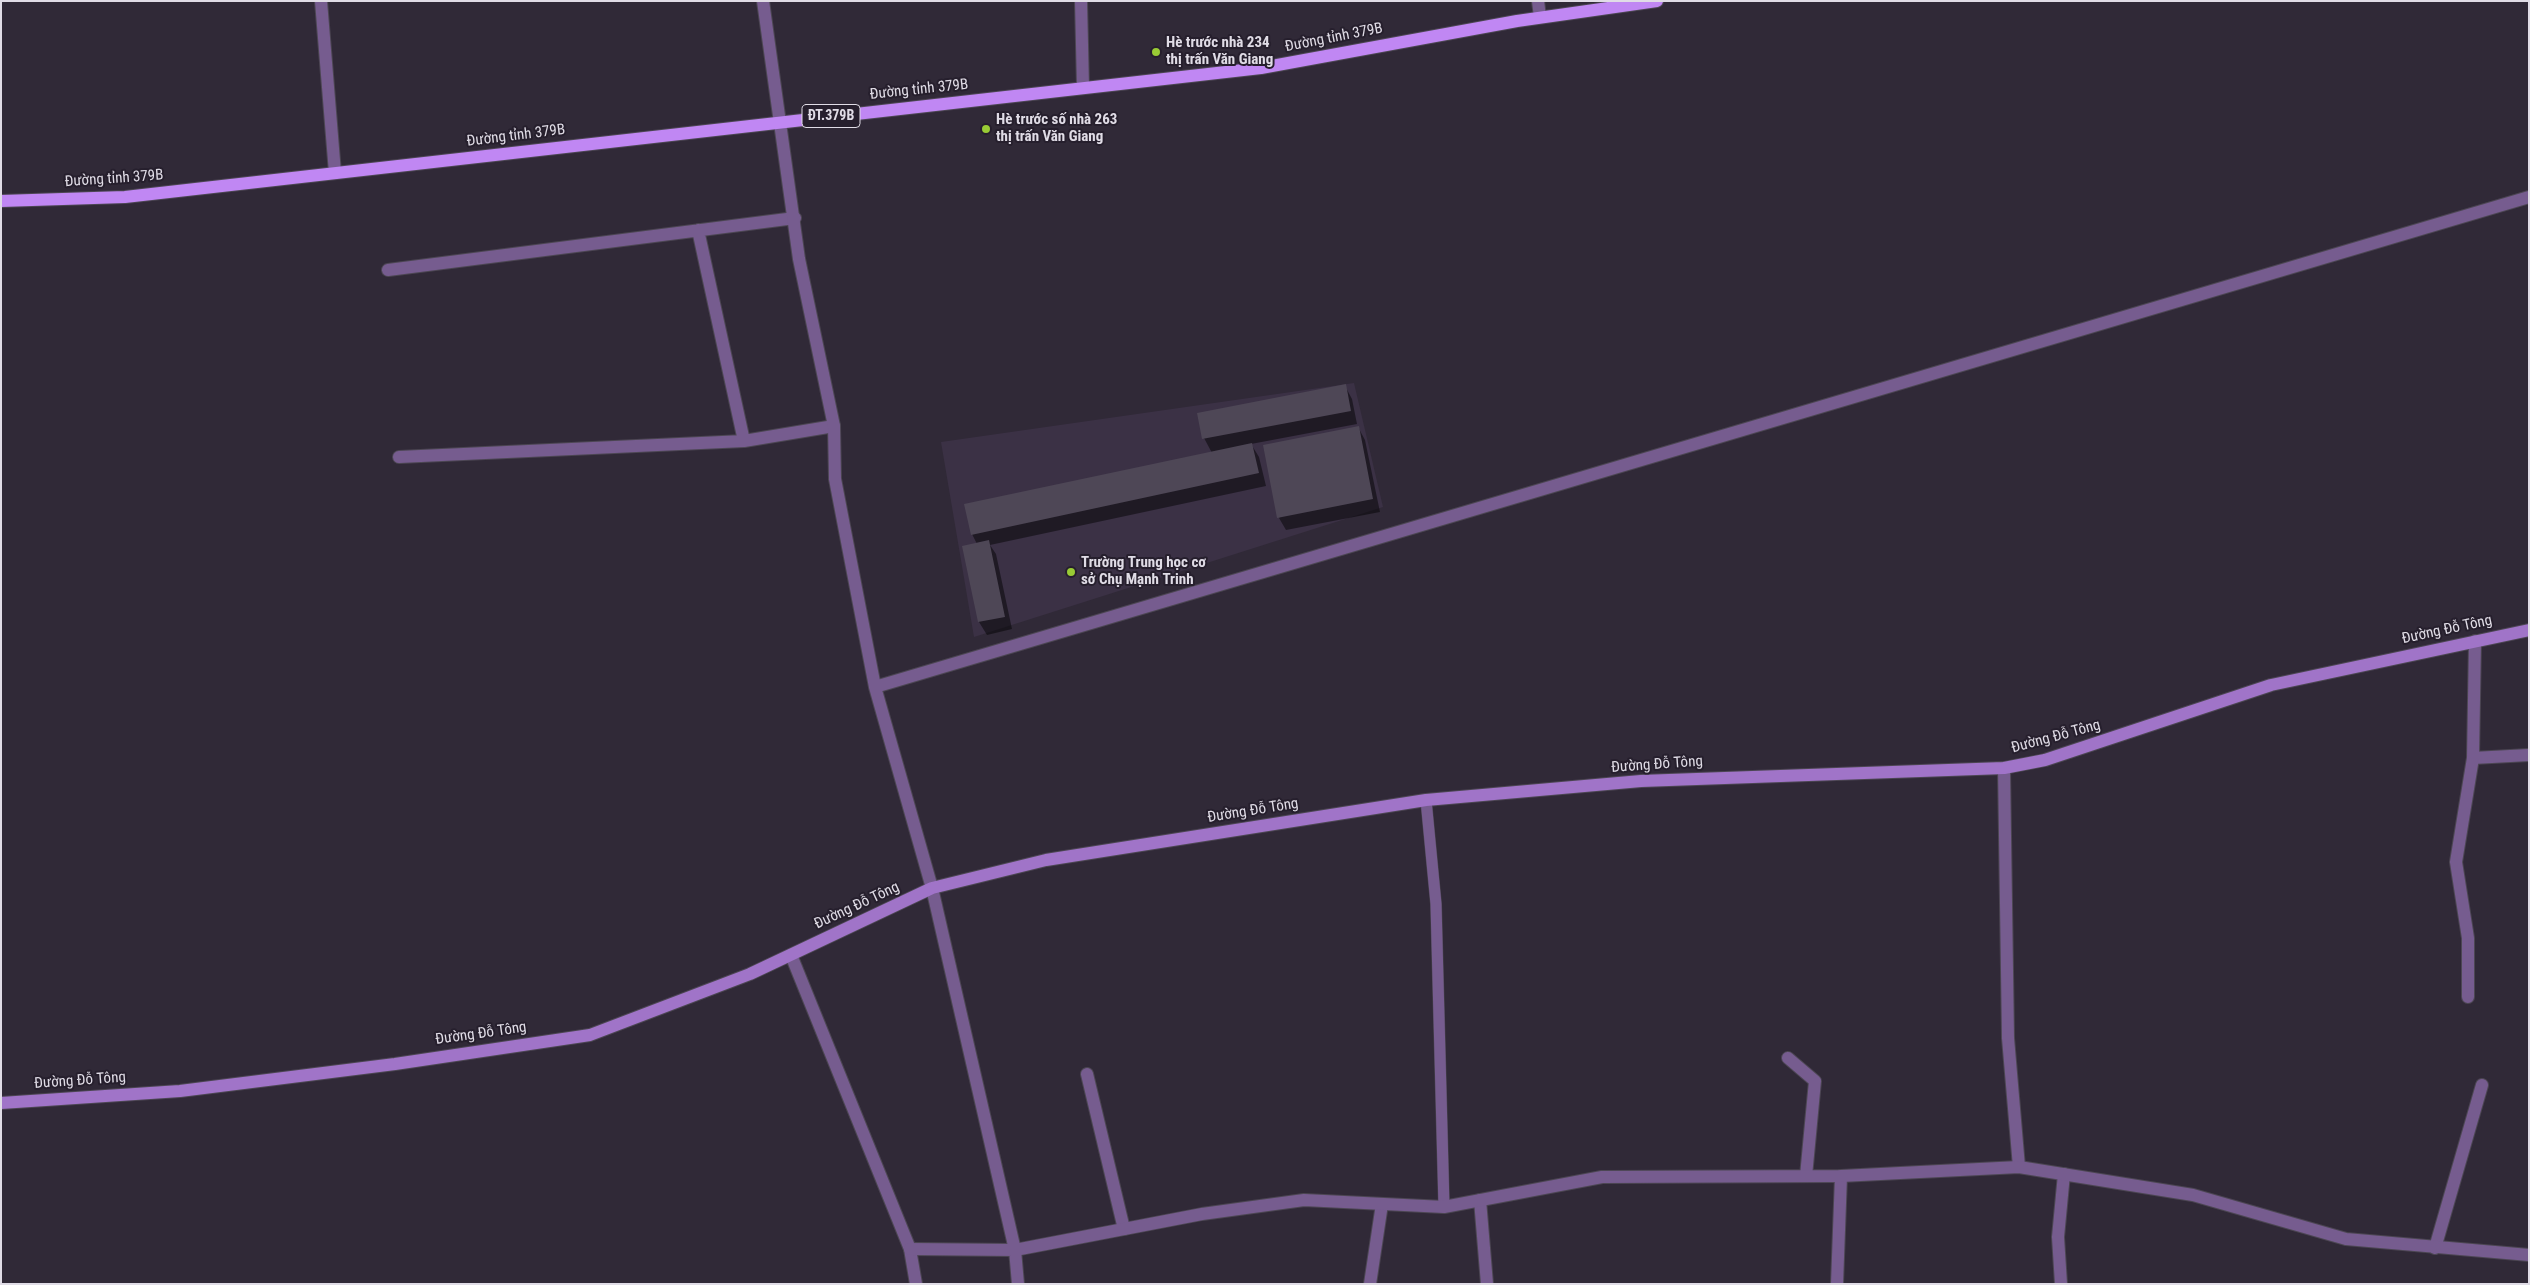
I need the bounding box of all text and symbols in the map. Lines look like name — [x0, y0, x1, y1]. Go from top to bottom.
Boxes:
street label: Đường tỉnh 379B — [1284, 20, 1384, 56]
place label: Hè trước nhà 234 thị trấn Văn Giang — [1166, 34, 1273, 69]
marker: Hè trước nhà 234 thị trấn Văn Giang — [1150, 46, 1162, 58]
street label: Đường tỉnh 379B — [869, 76, 969, 104]
road number: ĐT.379B — [802, 104, 860, 128]
place label: Hè trước số nhà 263 thị trấn Văn Giang — [996, 111, 1117, 146]
street label: Đường tỉnh 379B — [466, 121, 566, 151]
marker: Hè trước số nhà 263 thị trấn Văn Giang — [980, 123, 992, 135]
street label: Đường tỉnh 379B — [64, 167, 164, 191]
place label: Trường Trung học cơ sở Chụ Mạnh Trinh — [1081, 554, 1206, 589]
marker: Trường Trung học cơ sở Chụ Mạnh Trinh — [1065, 566, 1077, 578]
street label: Đường Đỗ Tông — [2400, 612, 2494, 648]
street label: Đường Đỗ Tông — [2009, 716, 2103, 758]
street label: Đường Đỗ Tông — [1611, 753, 1703, 777]
street label: Đường Đỗ Tông — [1206, 795, 1300, 827]
street label: Đường Đỗ Tông — [812, 878, 902, 934]
street label: Đường Đỗ Tông — [434, 1019, 528, 1049]
street label: Đường Đỗ Tông — [34, 1069, 126, 1093]

